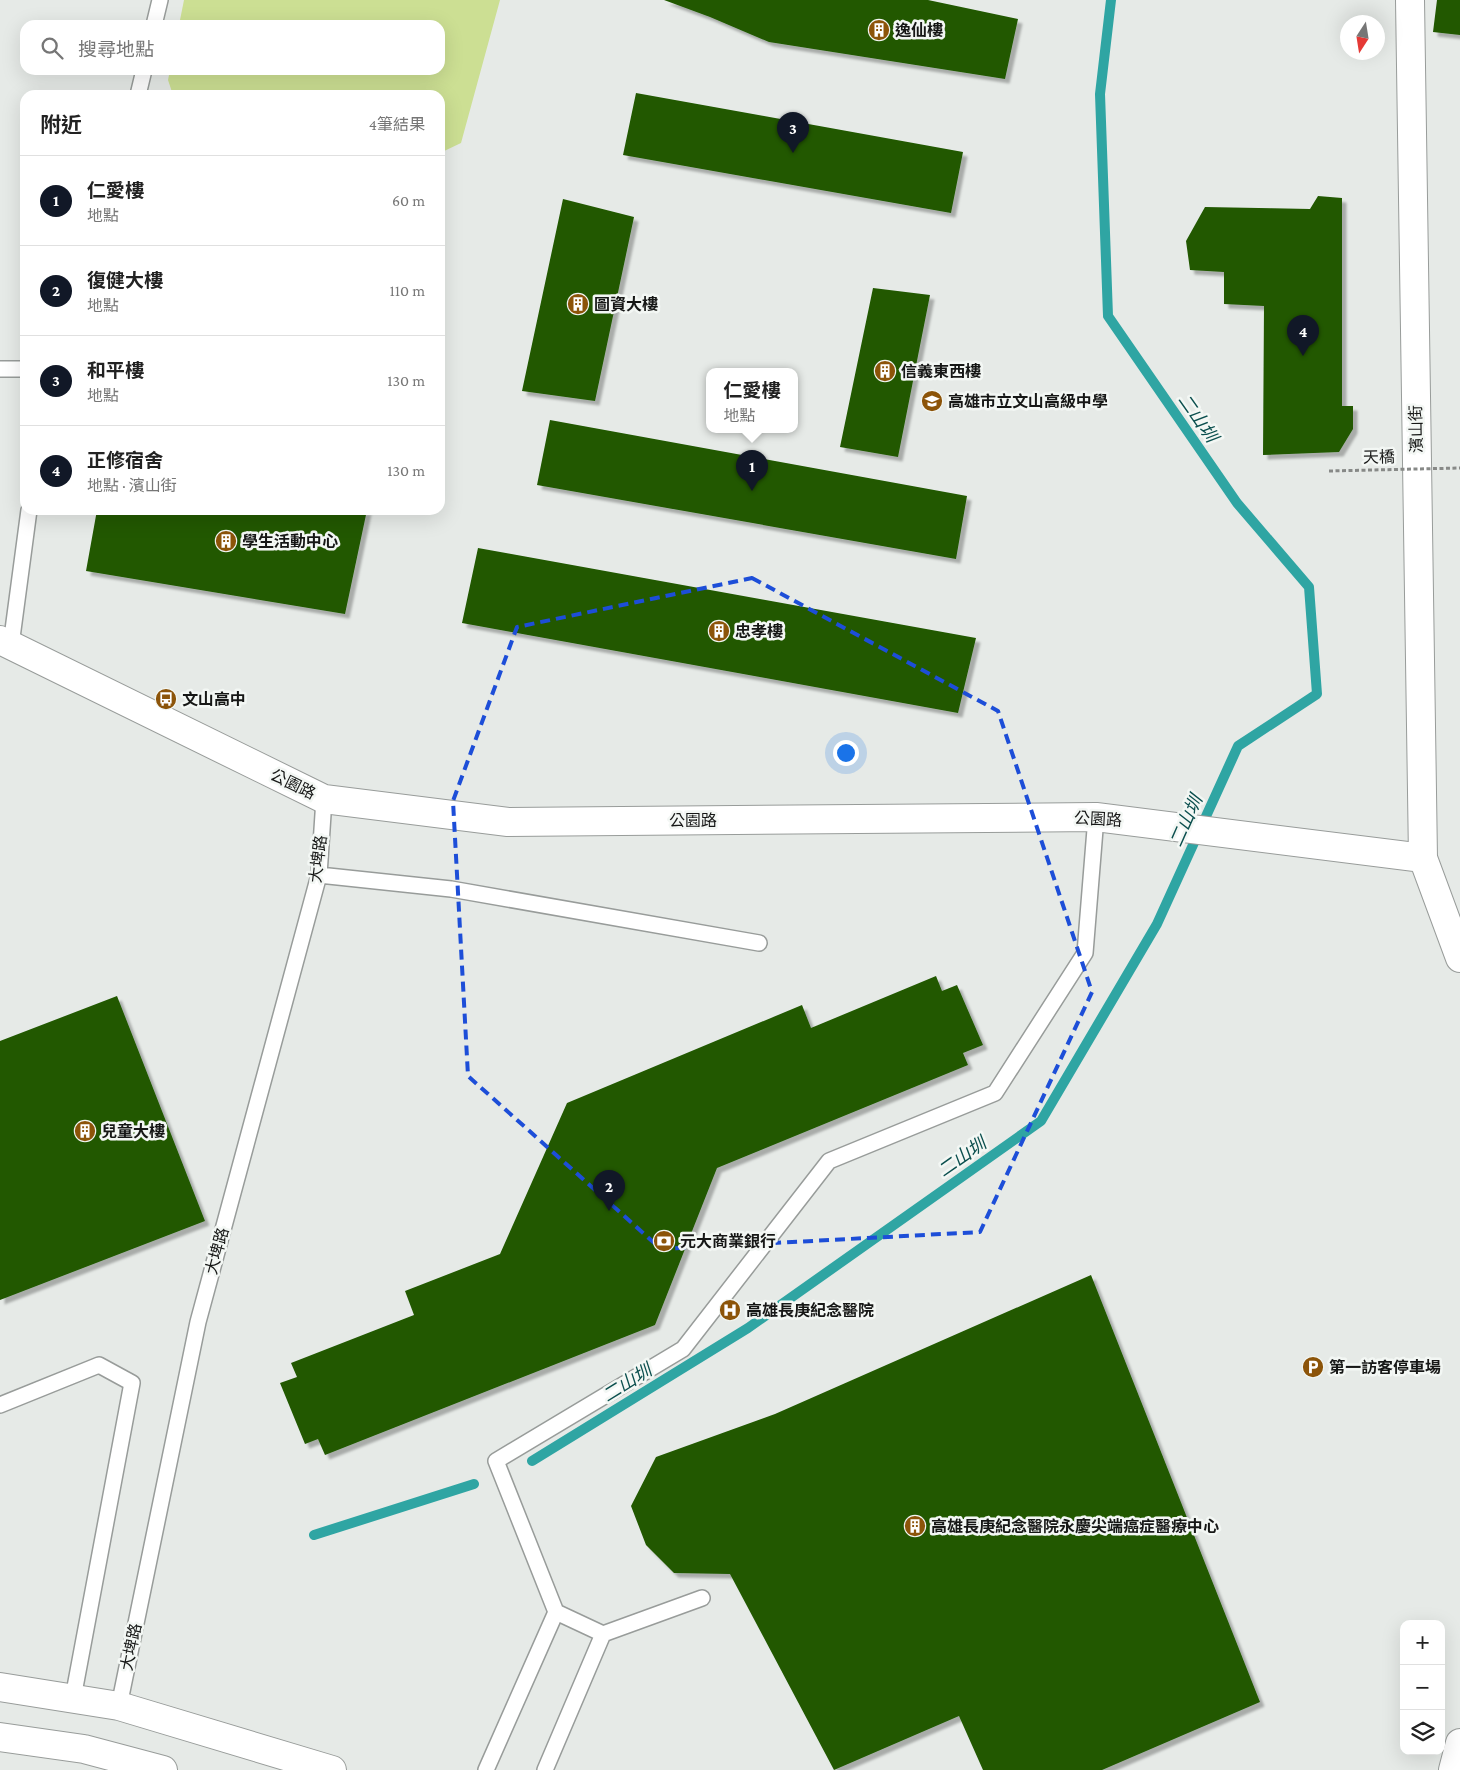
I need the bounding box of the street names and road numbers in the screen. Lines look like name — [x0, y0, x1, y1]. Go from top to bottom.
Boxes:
street label: 濱山街 — [1407, 405, 1425, 453]
street label: 天橋 — [1363, 448, 1395, 466]
street label: 公園路 — [268, 766, 318, 802]
street label: 公園路 — [1074, 809, 1122, 829]
street label: 公園路 — [669, 812, 717, 829]
street label: 大埤路 — [307, 834, 329, 884]
street label: 大埤路 — [203, 1226, 231, 1276]
street label: 大埤路 — [118, 1622, 144, 1672]

